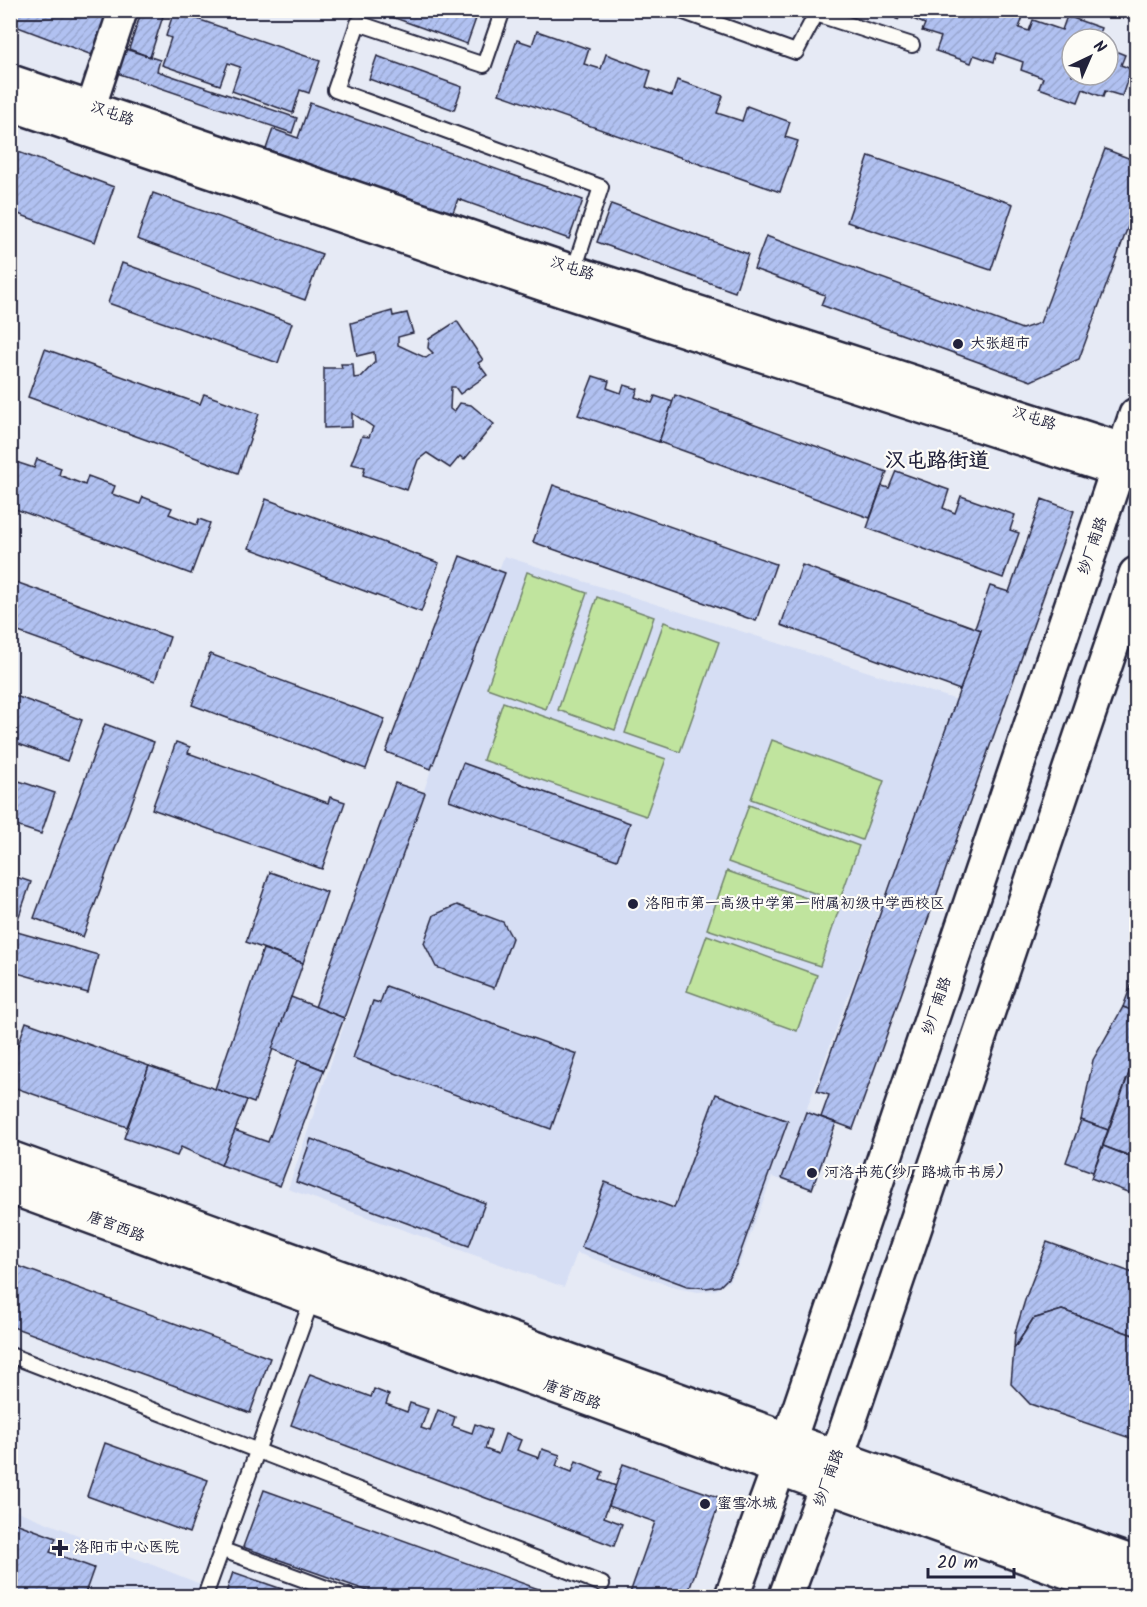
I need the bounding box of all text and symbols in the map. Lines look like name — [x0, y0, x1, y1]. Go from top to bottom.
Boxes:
north arrow — [1060, 27, 1120, 87]
text: N — [1087, 35, 1112, 60]
street label: 汉屯路 — [87, 95, 137, 133]
street label: 汉屯路 — [547, 251, 597, 287]
place label: 大张超市 — [970, 332, 1030, 356]
marker: 大张超市 — [951, 337, 965, 351]
street label: 汉屯路 — [1009, 401, 1059, 437]
district label: 汉屯路街道 — [885, 445, 990, 478]
street label: 纱厂南路 — [1072, 514, 1114, 578]
place label: 洛阳市第一高级中学第一附属初级中学西校区 — [645, 892, 945, 916]
marker: 洛阳市第一高级中学第一附属初级中学西校区 — [626, 897, 640, 911]
street label: 纱厂南路 — [916, 974, 958, 1038]
place label: 河洛书苑(纱厂路城市书房) — [824, 1161, 1004, 1185]
marker: 河洛书苑(纱厂路城市书房) — [805, 1166, 819, 1180]
street label: 唐宫西路 — [84, 1205, 148, 1249]
street label: 唐宫西路 — [540, 1373, 604, 1417]
street label: 纱厂南路 — [807, 1446, 851, 1510]
place label: 蜜雪冰城 — [717, 1492, 777, 1516]
marker: 蜜雪冰城 — [698, 1497, 712, 1511]
place label: 洛阳市中心医院 — [74, 1536, 179, 1560]
marker: 洛阳市中心医院 — [51, 1539, 69, 1557]
scale bar — [928, 1541, 1014, 1579]
text: 20 m — [937, 1549, 978, 1578]

